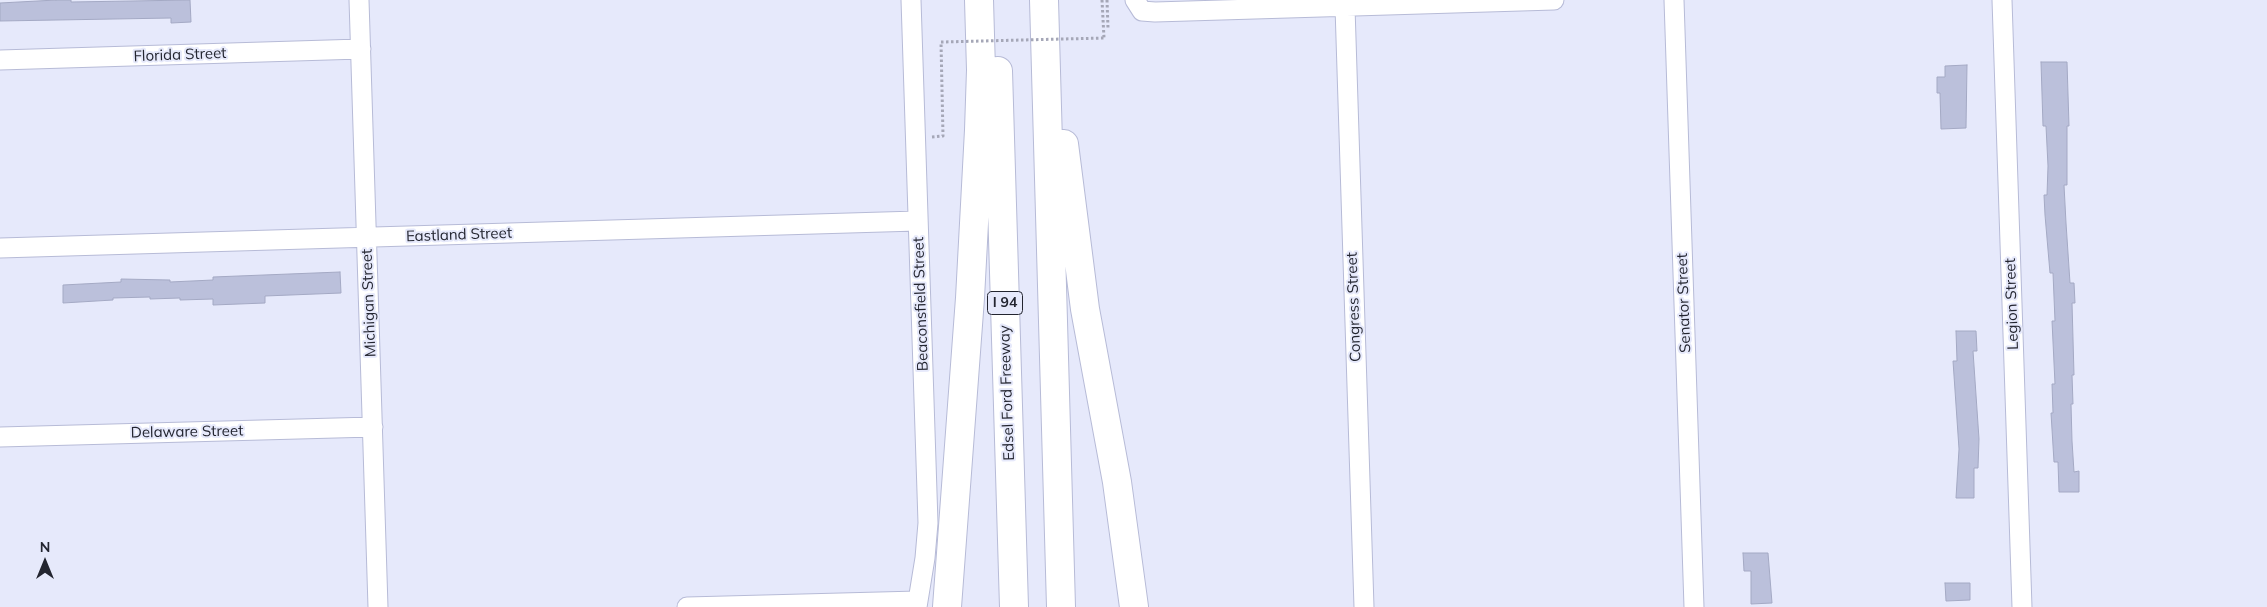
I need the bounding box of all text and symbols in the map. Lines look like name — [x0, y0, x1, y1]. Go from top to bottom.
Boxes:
street label: Florida Street — [133, 44, 227, 66]
street label: Eastland Street — [406, 224, 512, 246]
street label: Beaconsfield Street — [910, 237, 932, 371]
street label: Michigan Street — [358, 248, 380, 358]
street label: Congress Street — [1343, 252, 1365, 362]
street label: Senator Street — [1673, 253, 1695, 353]
street label: Legion Street — [2001, 258, 2023, 350]
road number: I 94 — [988, 292, 1022, 314]
street label: Edsel Ford Freeway — [996, 325, 1018, 461]
street label: Delaware Street — [131, 422, 243, 442]
north arrow — [20, 537, 70, 587]
text: N — [40, 538, 50, 556]

